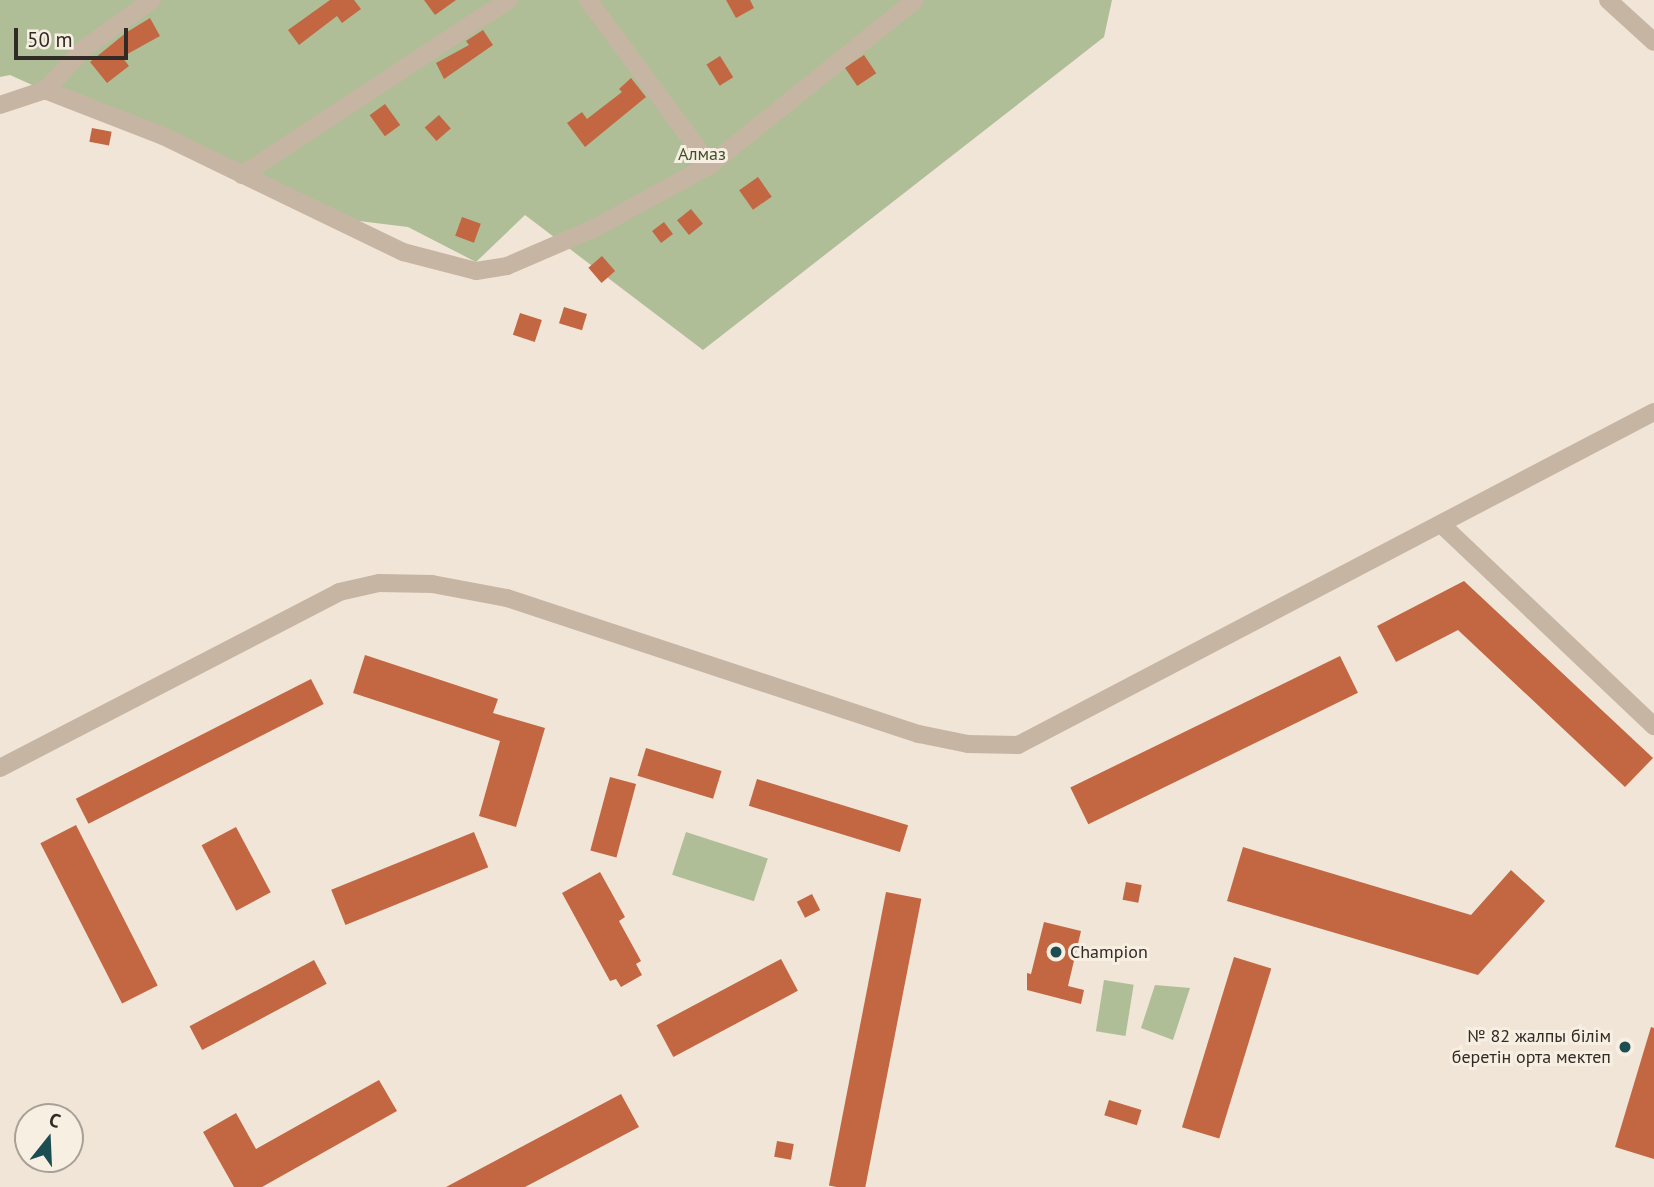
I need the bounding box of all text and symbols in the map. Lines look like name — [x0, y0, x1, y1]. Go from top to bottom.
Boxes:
scale bar — [18, 14, 131, 58]
text: 50 m — [27, 26, 73, 53]
park label: Алмаз — [678, 143, 726, 165]
place label: Champion — [1070, 941, 1148, 963]
marker: Champion — [1048, 944, 1064, 960]
place label: № 82 жалпы білім беретін орта мектеп — [1452, 1026, 1611, 1068]
marker: № 82 жалпы білім беретін орта мектеп — [1617, 1039, 1633, 1055]
north arrow — [14, 1103, 84, 1173]
text: С — [46, 1107, 64, 1133]

